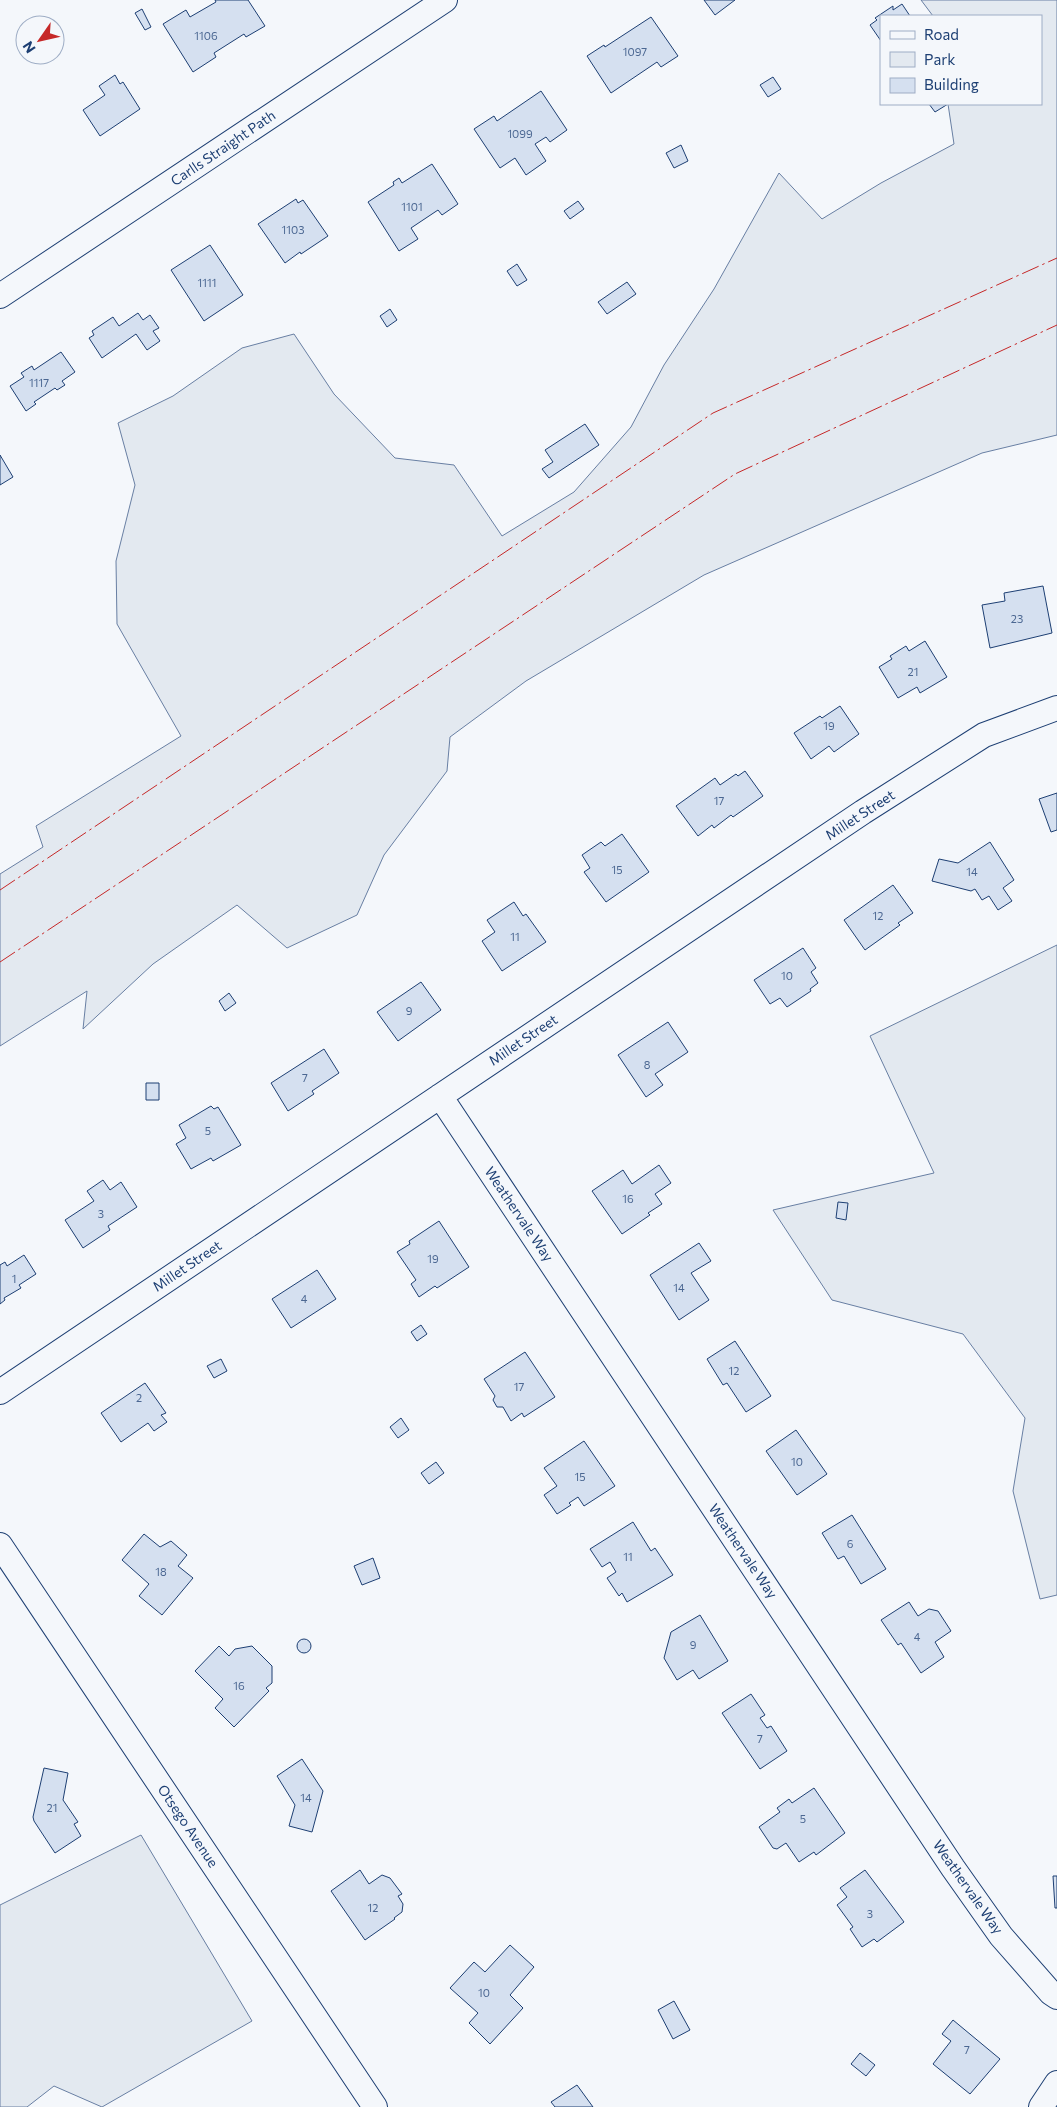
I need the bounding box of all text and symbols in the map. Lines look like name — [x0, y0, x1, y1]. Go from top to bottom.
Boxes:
north arrow — [15, 15, 65, 65]
legend — [880, 15, 1042, 105]
text: Road — [924, 25, 959, 43]
house number: 1106 — [194, 29, 218, 42]
text: N — [19, 38, 39, 57]
house number: 1097 — [623, 45, 647, 58]
text: Park — [924, 50, 955, 68]
text: Building — [924, 75, 979, 93]
street label: Carlls Straight Path — [167, 106, 278, 189]
house number: 1099 — [507, 127, 533, 140]
house number: 1101 — [401, 200, 423, 213]
house number: 1103 — [282, 223, 304, 236]
house number: 1111 — [198, 276, 216, 289]
house number: 1117 — [29, 376, 49, 389]
house number: 23 — [1011, 612, 1023, 625]
house number: 21 — [908, 665, 918, 678]
house number: 19 — [823, 719, 835, 732]
street label: Millet Street — [822, 786, 898, 843]
house number: 17 — [714, 794, 724, 807]
house number: 15 — [611, 863, 623, 876]
house number: 14 — [966, 865, 978, 878]
house number: 12 — [873, 909, 883, 922]
house number: 11 — [510, 930, 520, 943]
house number: 10 — [781, 969, 793, 982]
house number: 9 — [406, 1004, 413, 1017]
street label: Millet Street — [485, 1010, 561, 1069]
house number: 8 — [644, 1058, 651, 1071]
house number: 7 — [302, 1071, 308, 1084]
house number: 5 — [205, 1124, 211, 1137]
street label: Weathervale Way — [481, 1163, 557, 1264]
house number: 16 — [622, 1192, 634, 1205]
house number: 3 — [98, 1207, 104, 1220]
street label: Millet Street — [149, 1236, 225, 1295]
house number: 19 — [427, 1252, 439, 1265]
house number: 1 — [12, 1272, 16, 1285]
house number: 14 — [673, 1281, 685, 1294]
house number: 4 — [301, 1292, 308, 1305]
house number: 12 — [729, 1364, 739, 1377]
house number: 17 — [514, 1380, 524, 1393]
house number: 2 — [136, 1391, 142, 1404]
house number: 10 — [791, 1455, 803, 1468]
house number: 15 — [574, 1470, 586, 1483]
street label: Weathervale Way — [705, 1500, 781, 1601]
house number: 6 — [847, 1537, 854, 1550]
house number: 11 — [623, 1550, 633, 1563]
house number: 18 — [155, 1565, 167, 1578]
house number: 4 — [914, 1630, 921, 1643]
house number: 9 — [690, 1638, 697, 1651]
house number: 16 — [233, 1679, 245, 1692]
house number: 7 — [757, 1732, 763, 1745]
street label: Otsego Avenue — [154, 1781, 222, 1870]
house number: 14 — [300, 1791, 312, 1804]
house number: 21 — [47, 1801, 57, 1814]
house number: 5 — [800, 1812, 806, 1825]
street label: Weathervale Way — [930, 1837, 1007, 1937]
house number: 12 — [368, 1901, 378, 1914]
house number: 3 — [867, 1907, 873, 1920]
house number: 10 — [478, 1986, 490, 1999]
house number: 7 — [964, 2043, 970, 2056]

